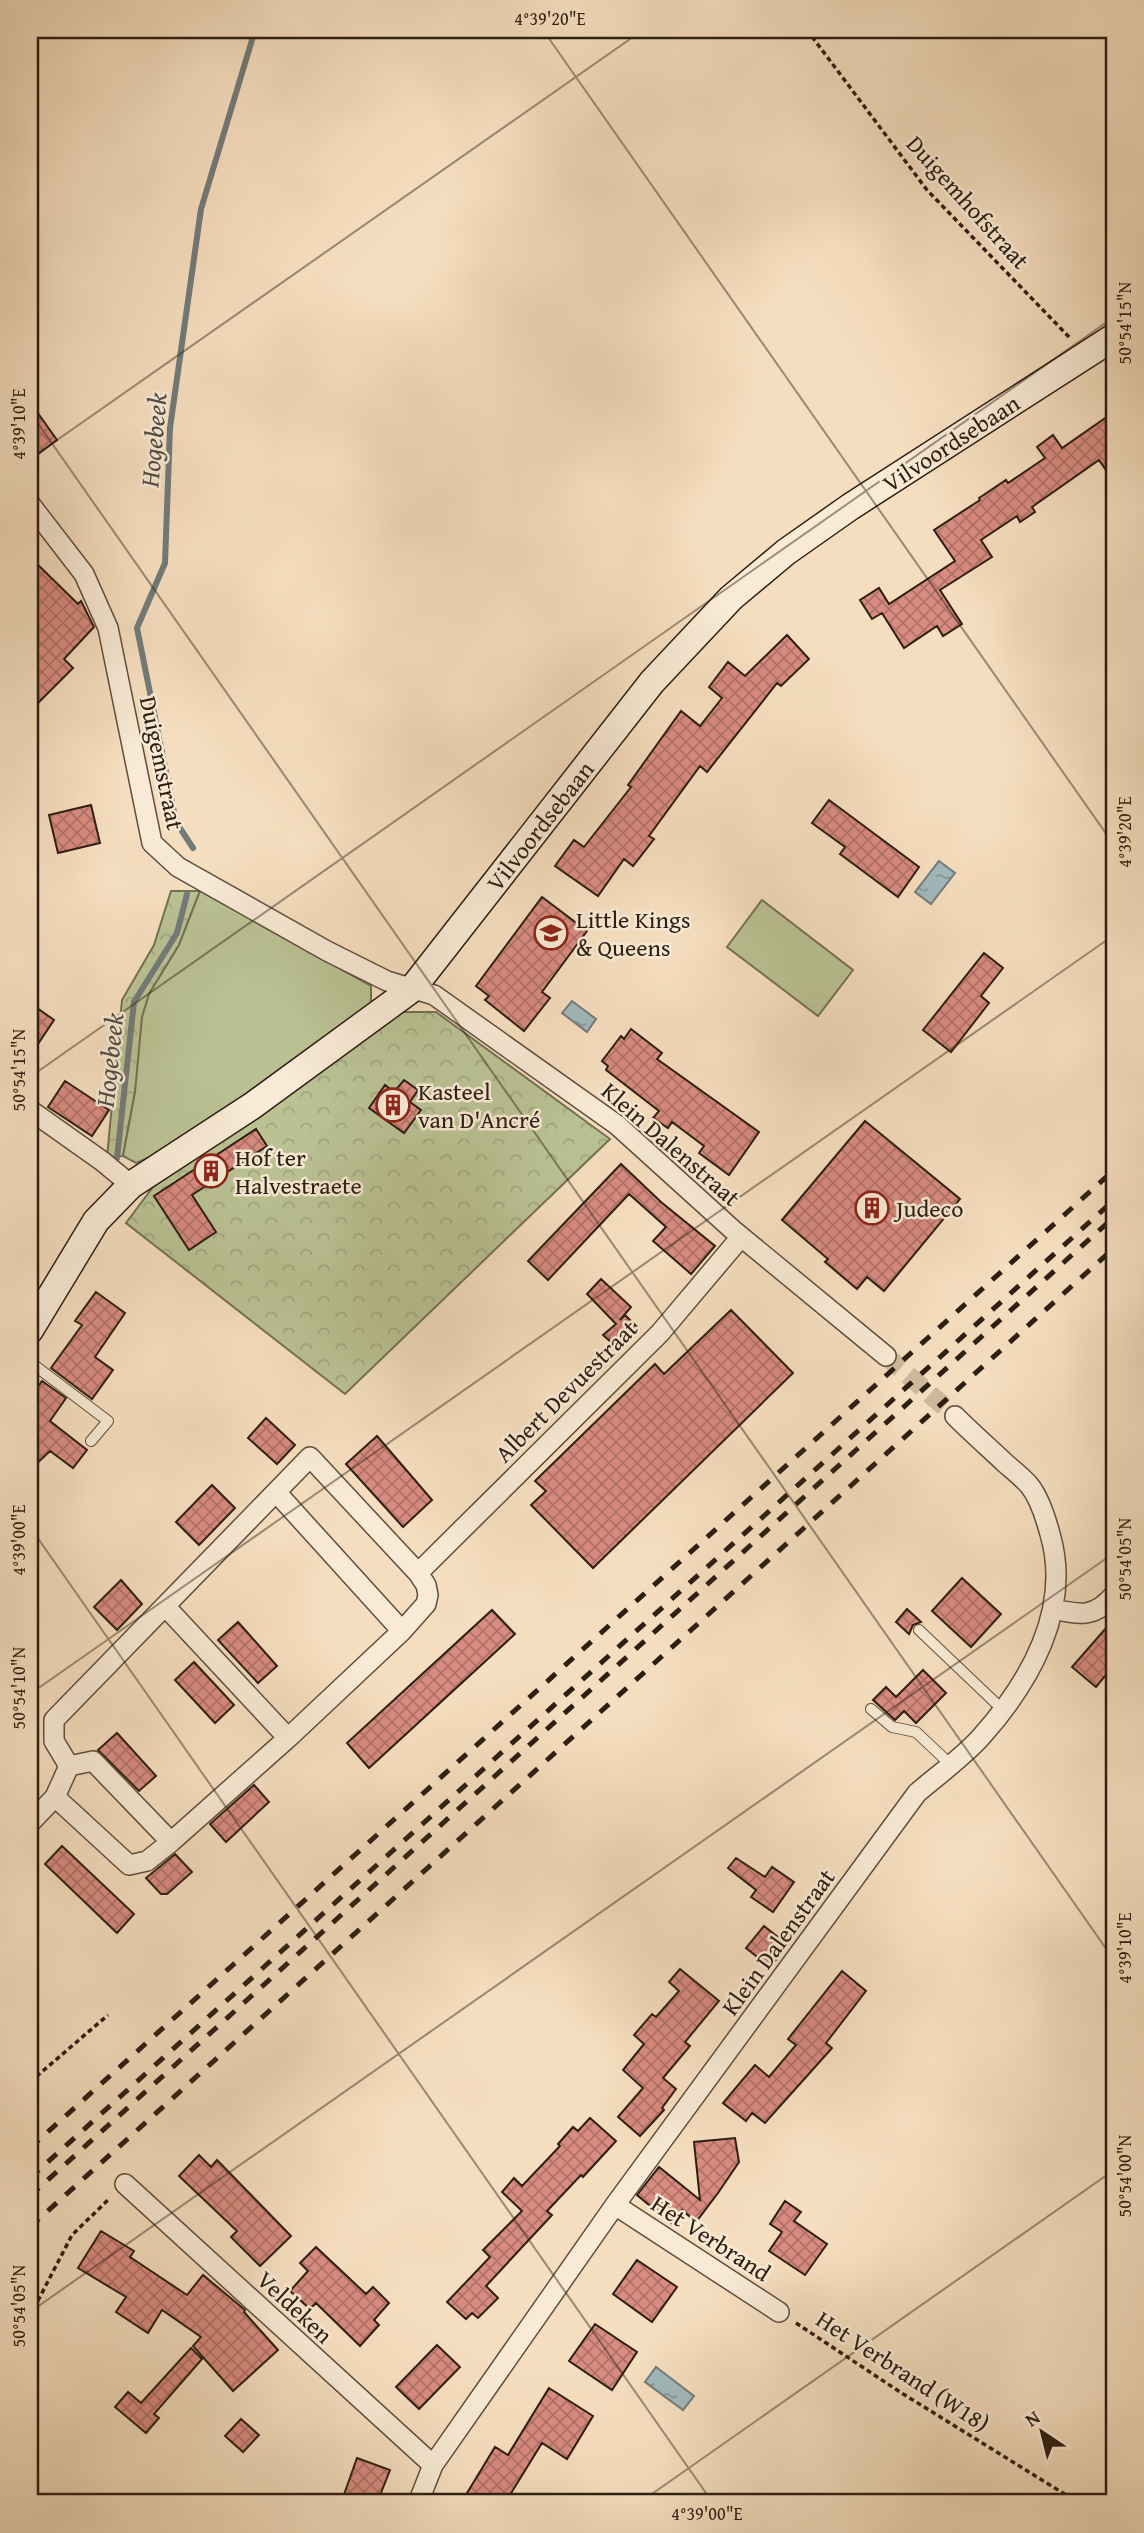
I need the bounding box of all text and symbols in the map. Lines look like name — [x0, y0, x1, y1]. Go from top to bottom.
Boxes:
text: 4°39'20"E — [514, 5, 586, 32]
street label: Duigemhofstraat — [898, 127, 1038, 277]
text: 50°54'15"N — [1111, 281, 1138, 364]
street label: Vilvoordsebaan — [876, 385, 1027, 500]
text: 4°39'10"E — [5, 388, 32, 460]
water label: Hogebeek — [129, 391, 177, 490]
street label: Duigemstraat — [131, 693, 193, 834]
street label: Vilvoordsebaan — [478, 753, 602, 899]
text: 4°39'20"E — [1111, 796, 1138, 868]
place label: Little Kings & Queens — [576, 902, 691, 965]
school or university icon: Little Kings & Queens — [532, 914, 570, 952]
water label: Hogebeek — [85, 1011, 133, 1110]
text: 50°54'15"N — [5, 1028, 32, 1111]
place label: Kasteel van D'Ancré — [418, 1074, 540, 1137]
street label: Klein Dalenstraat — [594, 1074, 749, 1215]
building icon: Kasteel van D'Ancré — [374, 1086, 412, 1124]
place label: Hof ter Halvestraete — [235, 1140, 362, 1203]
building icon: Hof ter Halvestraete — [192, 1152, 230, 1190]
building icon: Judeco — [853, 1189, 891, 1227]
place label: Judeco — [893, 1191, 964, 1226]
street label: Albert Devuestraat — [487, 1311, 646, 1470]
text: 4°39'00"E — [5, 1504, 32, 1576]
text: 50°54'05"N — [1111, 1517, 1138, 1600]
text: 50°54'10"N — [5, 1646, 32, 1729]
street label: Klein Dalenstraat — [713, 1861, 844, 2023]
text: 4°39'10"E — [1111, 1912, 1138, 1984]
text: 50°54'00"N — [1111, 2134, 1138, 2217]
street label: Het Verbrand — [644, 2186, 778, 2290]
street label: Veldeken — [249, 2263, 341, 2352]
text: 50°54'05"N — [5, 2264, 32, 2347]
street label: Het Verbrand (W18) — [809, 2302, 997, 2440]
north arrow — [1007, 2396, 1078, 2466]
text: N — [1019, 2403, 1046, 2433]
text: 4°39'00"E — [671, 2500, 743, 2527]

